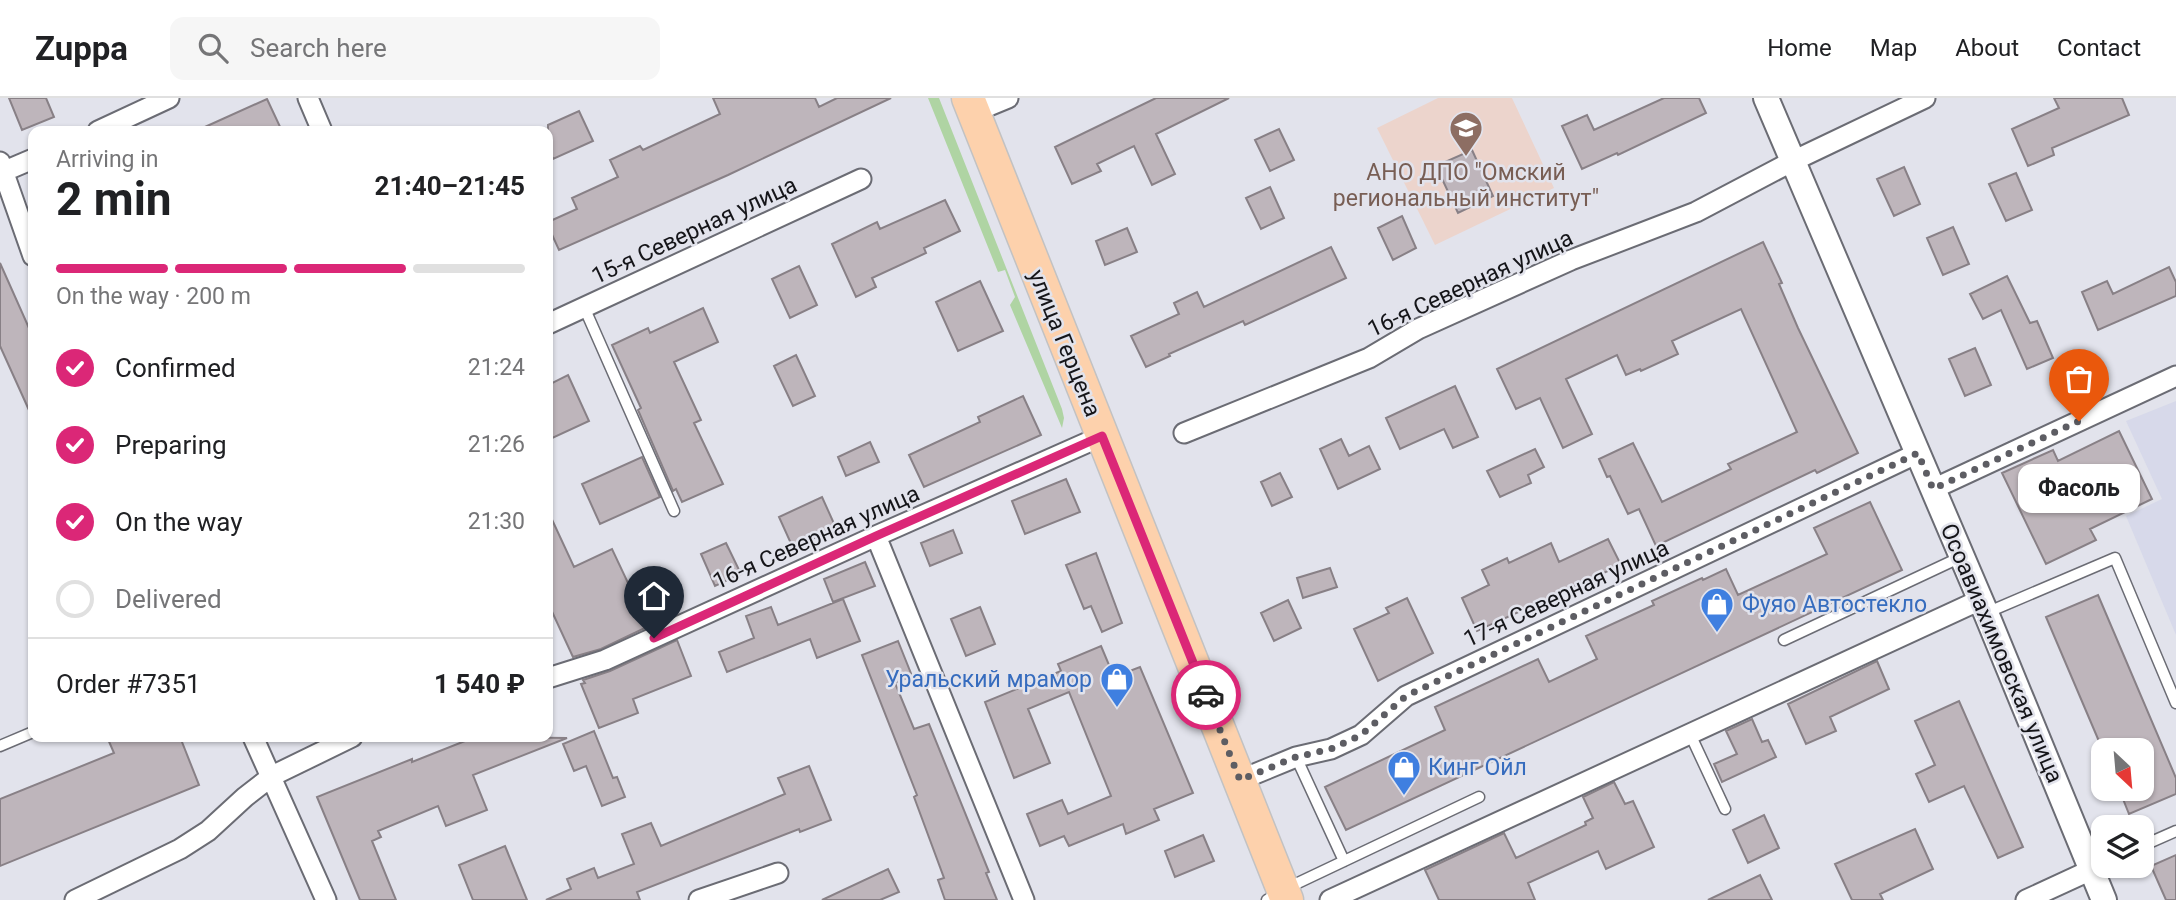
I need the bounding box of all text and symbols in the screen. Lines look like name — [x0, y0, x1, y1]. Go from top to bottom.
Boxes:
search box — [170, 17, 660, 80]
text: Zuppa — [35, 29, 128, 68]
icon: search — [194, 29, 232, 67]
text: Search here — [250, 33, 387, 63]
text: Home — [1767, 34, 1832, 62]
text: Map — [1870, 34, 1917, 62]
text: About — [1955, 34, 2019, 62]
text: Contact — [2057, 34, 2141, 62]
school or university icon: АНО ДПО "Омский региональный институт" — [1447, 109, 1485, 158]
text: Arriving in — [56, 146, 159, 173]
place label: АНО ДПО "Омский региональный институт" — [1333, 159, 1599, 212]
text: 21:40–21:45 — [375, 171, 525, 201]
street label: 15-я Северная улица — [587, 171, 801, 290]
text: 2 min — [56, 172, 172, 226]
street label: 16-я Северная улица — [1363, 224, 1577, 343]
street label: улица Герцена — [1023, 266, 1106, 421]
text: On the way · 200 m — [56, 283, 251, 310]
icon: check — [56, 349, 94, 387]
pin — [2049, 349, 2109, 421]
text: Confirmed — [115, 353, 236, 383]
text: 21:24 — [468, 354, 525, 381]
icon: bag — [2060, 360, 2098, 398]
icon: check — [56, 426, 94, 464]
text: Preparing — [115, 430, 227, 460]
text: 21:26 — [468, 431, 525, 458]
callout: Фасоль — [2018, 463, 2140, 512]
text: Фасоль — [2038, 475, 2120, 502]
street label: 16-я Северная улица — [709, 480, 924, 595]
icon: check — [56, 503, 94, 541]
text: On the way — [115, 507, 243, 537]
text: 21:30 — [468, 508, 525, 535]
street label: Осоавиахимовская улица — [1935, 520, 2068, 787]
street label: 17-я Северная улица — [1459, 534, 1673, 653]
pin — [624, 566, 684, 638]
icon: home — [635, 577, 673, 615]
text: Delivered — [115, 584, 222, 614]
shop icon: Фуяо Автостекло — [1698, 585, 1736, 634]
place label: Фуяо Автостекло — [1742, 591, 1927, 618]
shop icon: Уральский мрамор — [1098, 660, 1136, 709]
courier — [1171, 660, 1241, 730]
place label: Уральский мрамор — [885, 666, 1092, 693]
text: Order #7351 — [56, 669, 201, 699]
text: 1 540 ₽ — [434, 669, 525, 699]
icon: car — [1187, 676, 1225, 714]
north arrow — [2091, 738, 2154, 802]
map controls — [2091, 738, 2154, 878]
shop icon: Кинг Ойл — [1385, 748, 1423, 797]
place label: Кинг Ойл — [1428, 754, 1527, 781]
button: layers — [2091, 815, 2154, 878]

